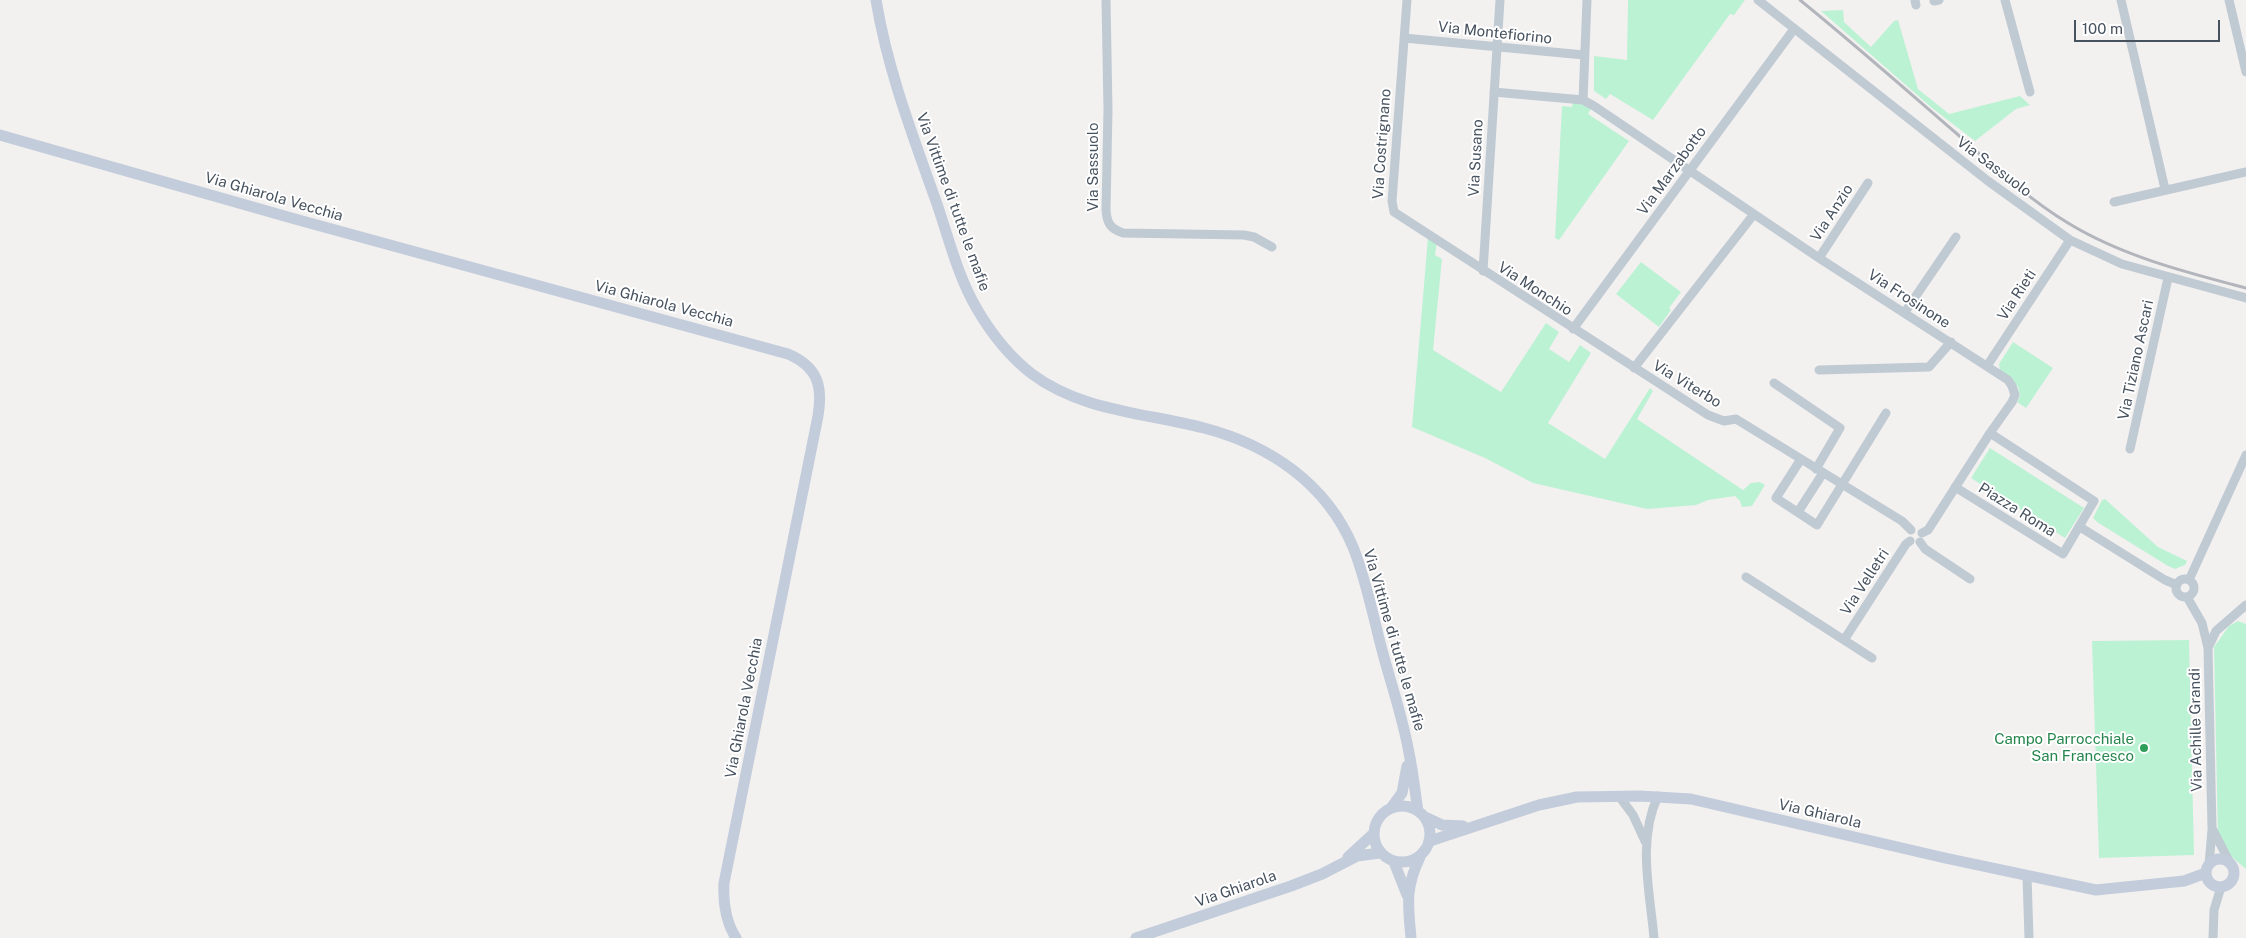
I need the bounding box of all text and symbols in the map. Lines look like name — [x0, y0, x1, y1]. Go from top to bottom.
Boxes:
scale bar — [2076, 10, 2222, 42]
street label: Via Montefiorino — [1437, 18, 1553, 48]
text: 100 m — [2082, 20, 2123, 37]
street label: Via Costrignano — [1369, 88, 1395, 200]
street label: Via Vittime di tutte le mafie — [912, 110, 994, 294]
street label: Via Susano — [1465, 119, 1487, 197]
street label: Via Sassuolo — [1084, 123, 1102, 211]
street label: Via Marzabotto — [1634, 123, 1710, 219]
street label: Via Sassuolo — [1953, 133, 2035, 201]
street label: Via Ghiarola Vecchia — [203, 169, 345, 225]
street label: Via Anzio — [1807, 181, 1857, 245]
street label: Via Monchio — [1494, 258, 1576, 320]
street label: Via Frosinone — [1864, 266, 1954, 332]
street label: Via Rieti — [1994, 266, 2040, 324]
street label: Via Ghiarola Vecchia — [593, 277, 735, 331]
street label: Via Tiziano Ascari — [2114, 298, 2158, 422]
street label: Via Viterbo — [1649, 356, 1725, 412]
street label: Piazza Roma — [1975, 479, 2059, 541]
street label: Via Velletri — [1837, 545, 1893, 619]
street label: Via Vittime di tutte le mafie — [1359, 547, 1429, 733]
street label: Via Ghiarola Vecchia — [722, 636, 766, 780]
street label: Via Achille Grandi — [2186, 668, 2206, 792]
place label: Campo Parrocchiale San Francesco — [1994, 730, 2134, 765]
marker: Campo Parrocchiale San Francesco — [2138, 742, 2150, 754]
street label: Via Ghiarola — [1777, 796, 1863, 832]
street label: Via Ghiarola — [1193, 867, 1279, 911]

